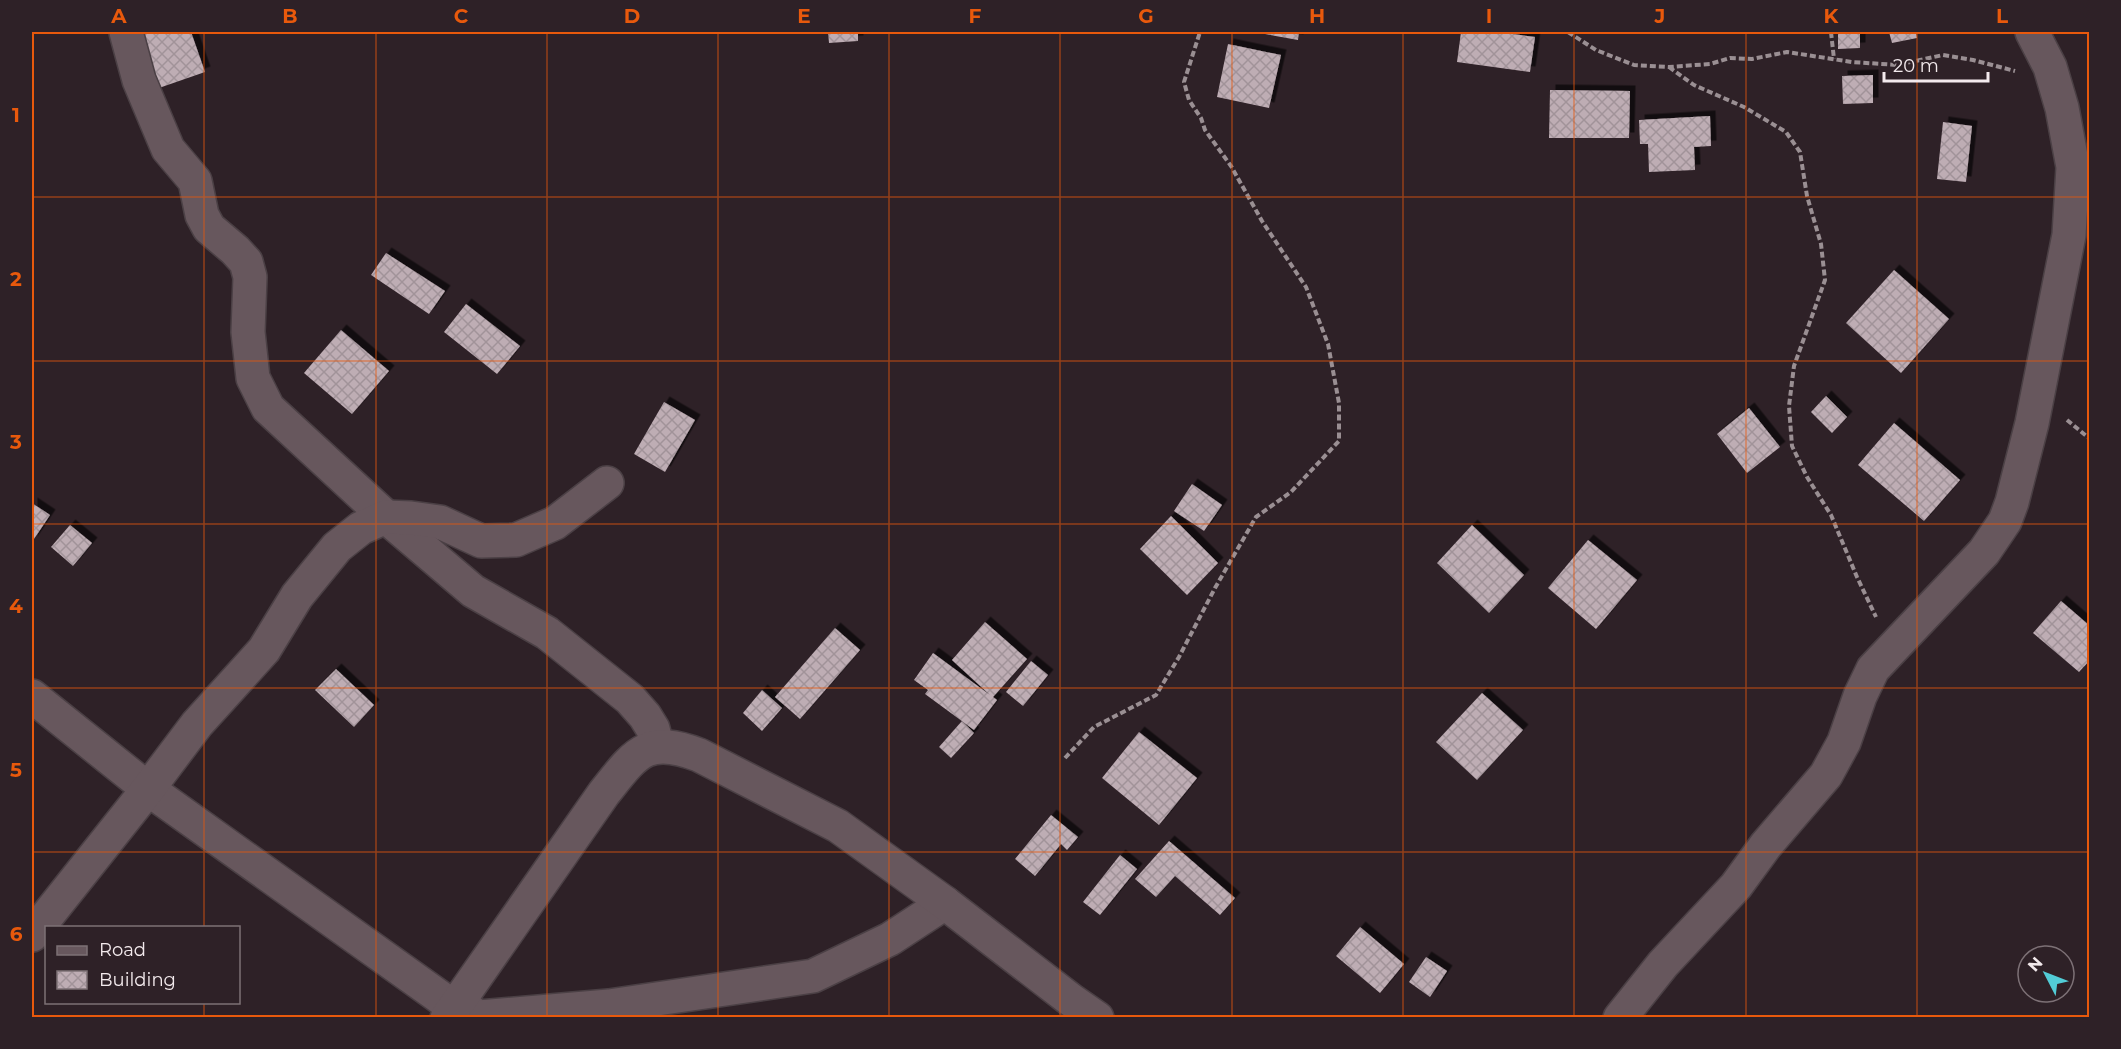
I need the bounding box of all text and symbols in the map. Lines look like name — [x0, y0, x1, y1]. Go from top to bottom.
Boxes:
text: A — [110, 4, 127, 28]
text: B — [282, 4, 298, 28]
text: C — [454, 4, 469, 28]
text: D — [624, 4, 640, 28]
text: E — [797, 4, 811, 28]
text: F — [969, 4, 982, 28]
text: G — [1138, 4, 1154, 28]
text: H — [1309, 4, 1325, 28]
text: I — [1486, 4, 1492, 28]
text: J — [1654, 4, 1665, 28]
text: K — [1824, 4, 1840, 28]
text: L — [1996, 4, 2008, 28]
scale bar — [1884, 45, 1988, 83]
text: 20 m — [1893, 55, 1939, 77]
text: 1 — [12, 103, 20, 127]
text: 2 — [10, 267, 22, 291]
text: 3 — [9, 430, 22, 454]
text: 4 — [9, 594, 23, 618]
text: 5 — [10, 758, 22, 782]
text: 6 — [10, 922, 23, 946]
legend — [45, 926, 240, 1004]
text: Road — [99, 939, 146, 961]
north arrow — [2016, 944, 2076, 1004]
text: N — [2024, 953, 2047, 975]
text: Building — [99, 969, 176, 991]

